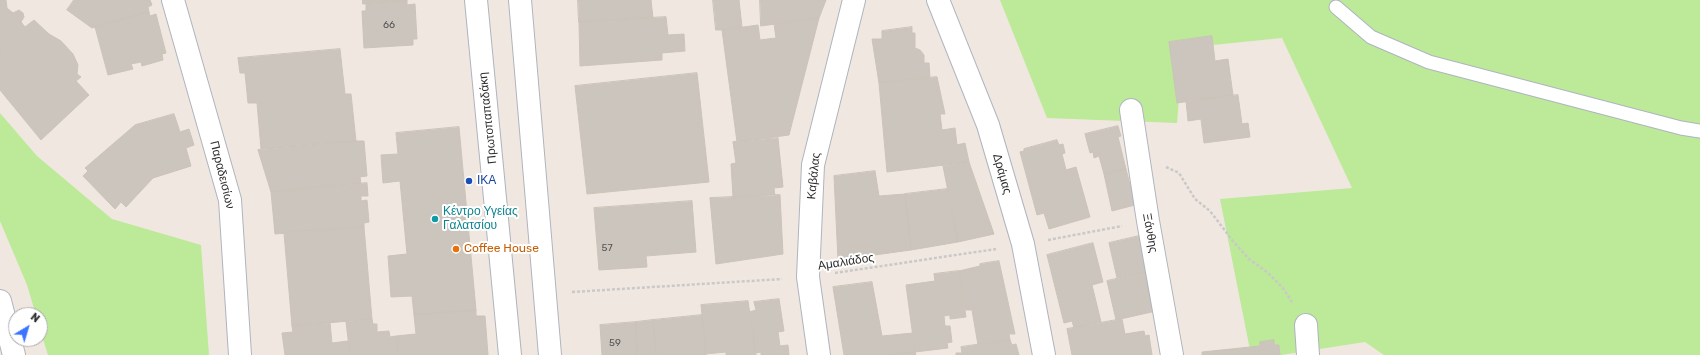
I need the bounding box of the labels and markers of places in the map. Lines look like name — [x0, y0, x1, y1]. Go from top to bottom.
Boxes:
place label: ΙΚΑ — [477, 174, 496, 188]
marker: ΙΚΑ — [464, 176, 474, 186]
place label: Κέντρο Υγείας Γαλατσίου — [443, 205, 518, 233]
marker: Κέντρο Υγείας Γαλατσίου — [430, 214, 440, 224]
place label: Coffee House — [464, 242, 539, 256]
marker: Coffee House — [451, 244, 461, 254]

